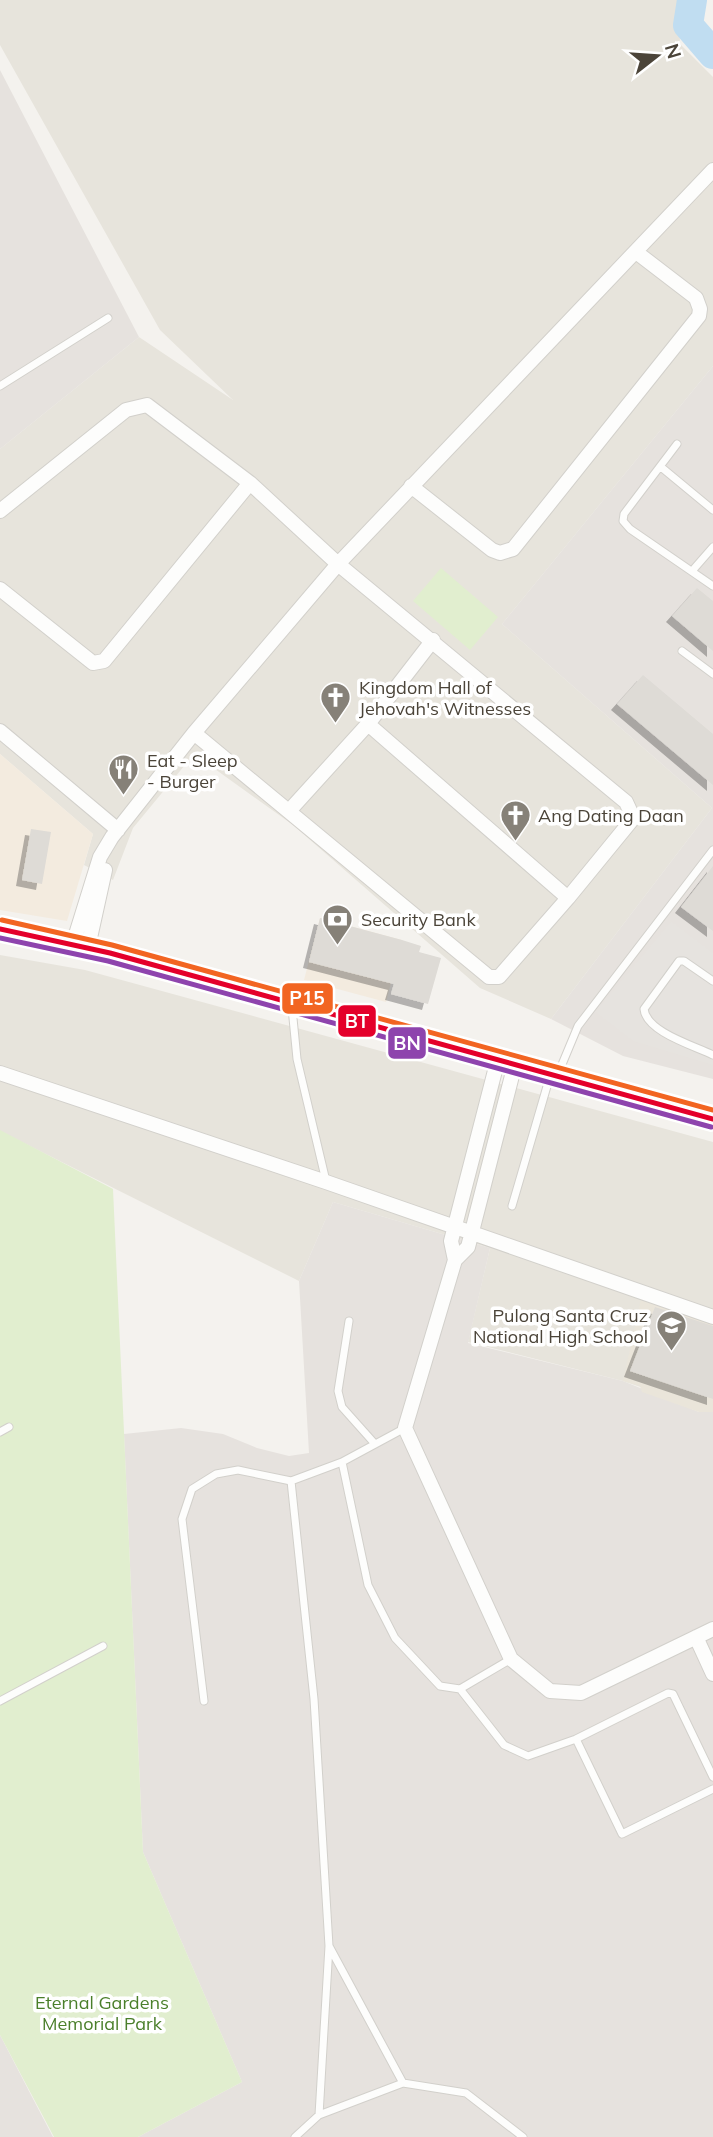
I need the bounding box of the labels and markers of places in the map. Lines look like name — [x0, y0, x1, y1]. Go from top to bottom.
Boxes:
place label: Kingdom Hall of Jehovah's Witnesses — [359, 676, 531, 720]
church icon: Kingdom Hall of Jehovah's Witnesses — [319, 680, 353, 724]
place label: Eat - Sleep - Burger — [147, 749, 238, 793]
restaurant icon: Eat - Sleep - Burger — [107, 753, 141, 797]
church icon: Ang Dating Daan — [498, 798, 532, 842]
place label: Ang Dating Daan — [538, 804, 684, 827]
bank icon: Security Bank — [321, 902, 355, 946]
place label: Security Bank — [361, 908, 476, 931]
place label: Pulong Santa Cruz National High School — [473, 1304, 648, 1348]
school or university icon: Pulong Santa Cruz National High School — [654, 1308, 688, 1352]

